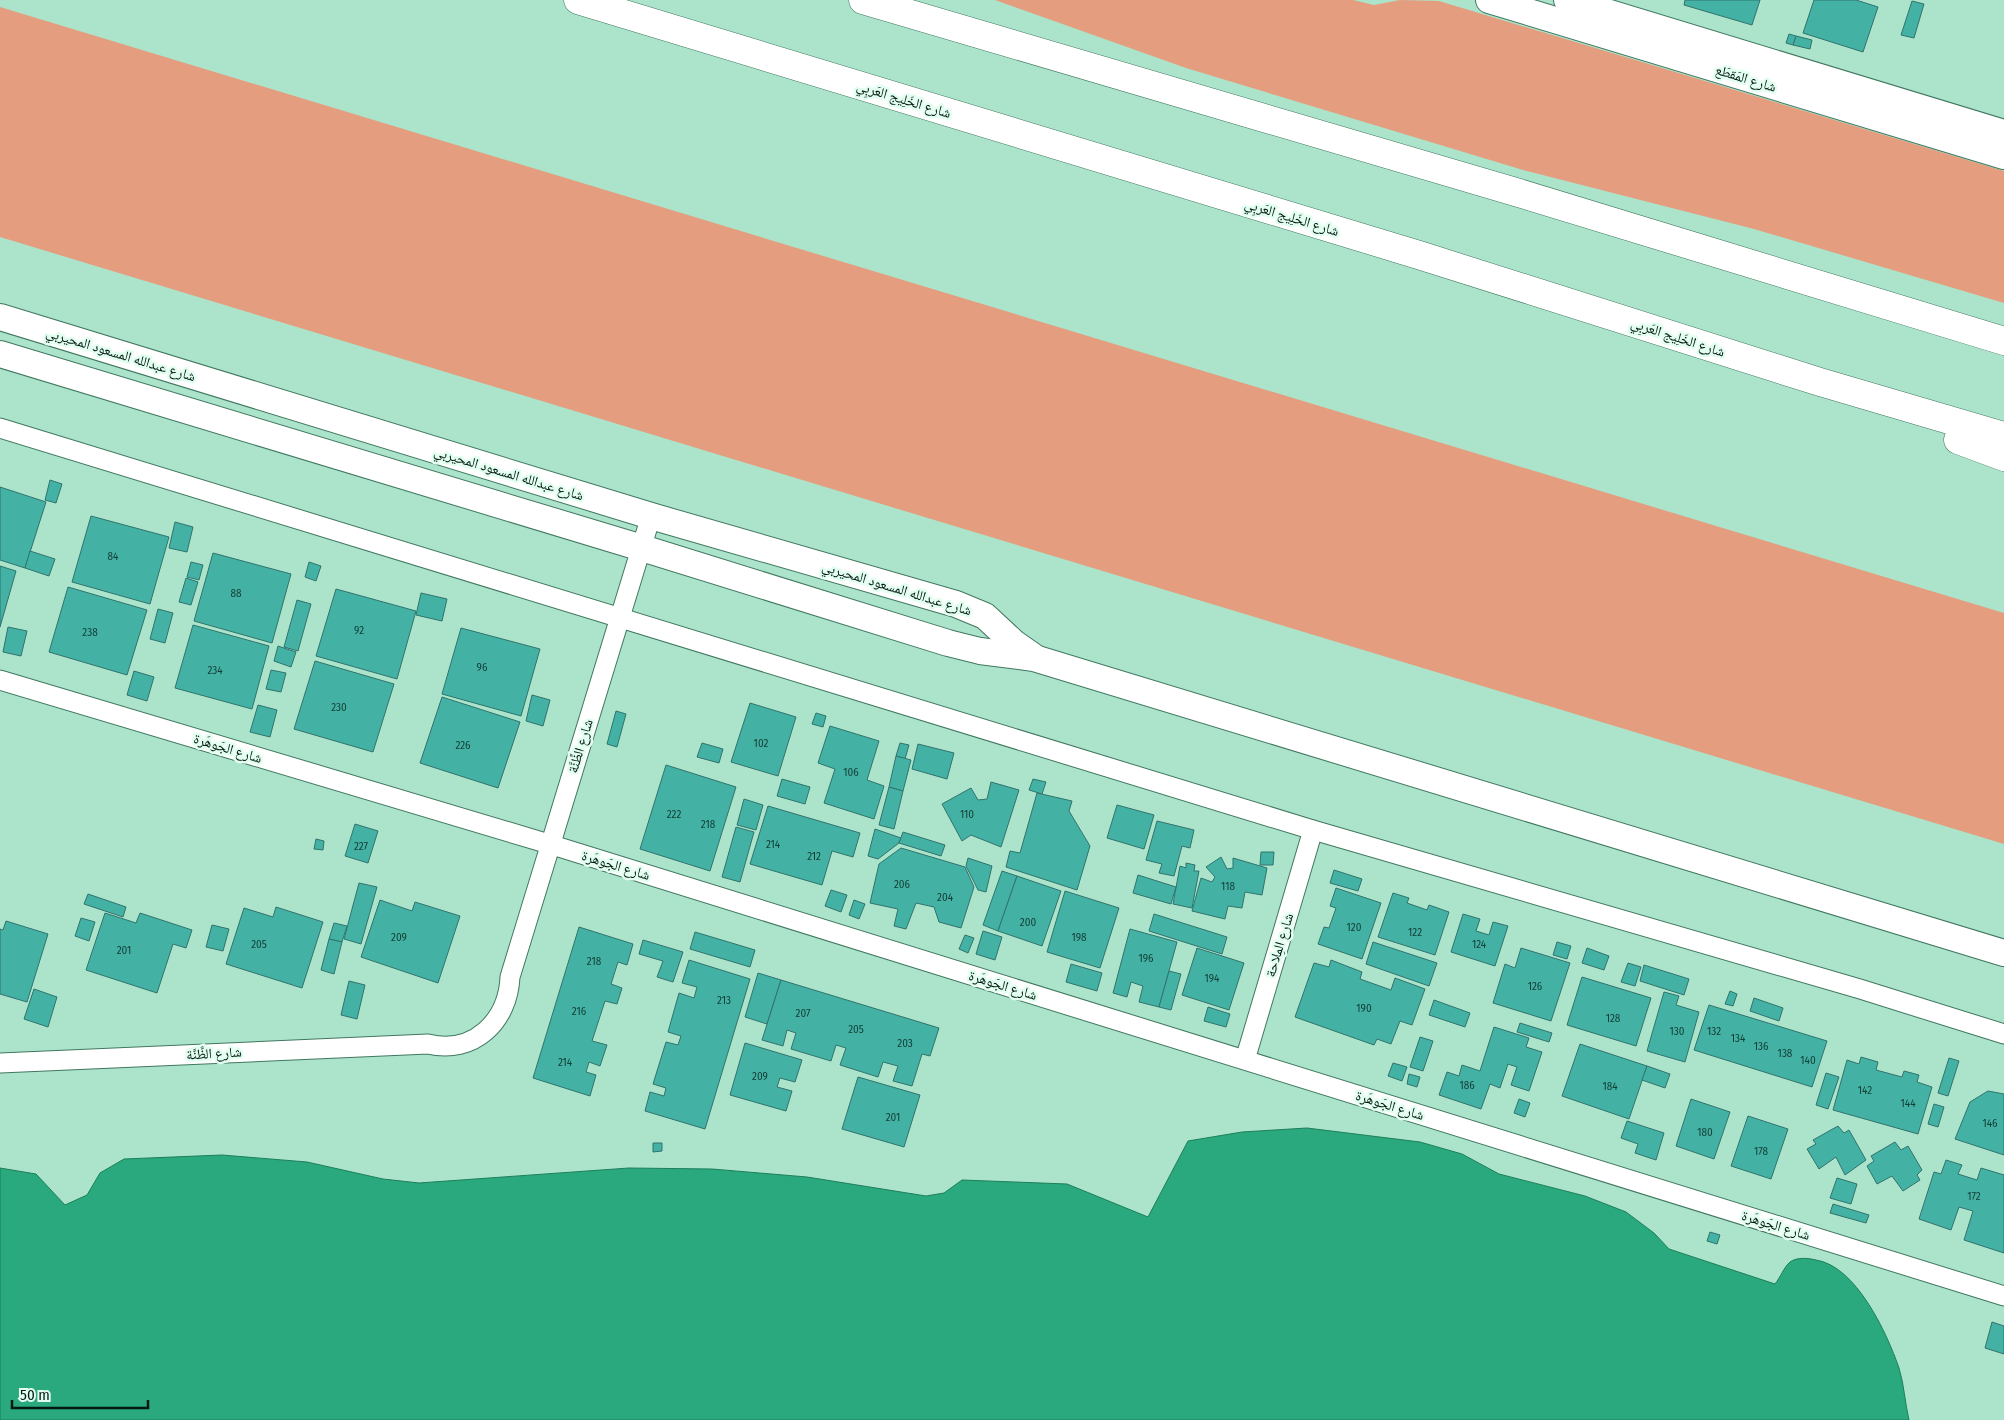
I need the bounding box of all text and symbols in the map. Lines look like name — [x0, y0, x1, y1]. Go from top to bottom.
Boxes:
street label: شارع المَقطَع — [1713, 61, 1778, 97]
street label: شارع الخَلِيج العَربِي — [854, 77, 953, 124]
street label: شارع الخَلِيج العَربِي — [1242, 195, 1341, 242]
street label: شارع الخَلِيج العَربِي — [1628, 314, 1727, 363]
street label: شارع عبدالله المسعود المحيربي — [43, 324, 198, 388]
street label: شارع عبدالله المسعود المحيربي — [431, 443, 586, 507]
house number: 84 — [108, 550, 119, 563]
street label: شارع عبدالله المسعود المحيربي — [819, 558, 974, 622]
house number: 88 — [231, 587, 242, 600]
house number: 92 — [354, 624, 364, 637]
house number: 238 — [82, 626, 98, 639]
house number: 96 — [477, 661, 488, 674]
house number: 234 — [207, 664, 223, 677]
house number: 230 — [331, 701, 347, 714]
street label: شارع الظَّنَّة — [564, 717, 598, 775]
street label: شارع الجَوهَرة — [191, 730, 264, 768]
house number: 102 — [754, 737, 769, 750]
house number: 226 — [455, 739, 471, 752]
house number: 106 — [843, 766, 859, 779]
house number: 222 — [667, 808, 681, 821]
house number: 110 — [960, 808, 974, 821]
house number: 218 — [701, 818, 716, 831]
house number: 214 — [766, 838, 781, 851]
house number: 227 — [354, 840, 369, 853]
street label: شارع الجَوهَرة — [579, 847, 652, 885]
house number: 212 — [807, 850, 821, 863]
house number: 206 — [894, 878, 911, 891]
house number: 118 — [1221, 880, 1235, 893]
house number: 204 — [937, 891, 954, 904]
street label: شارع المِلاحة — [1262, 911, 1298, 979]
house number: 200 — [1020, 916, 1036, 929]
house number: 120 — [1347, 921, 1362, 934]
house number: 122 — [1408, 926, 1422, 939]
house number: 209 — [391, 931, 407, 944]
house number: 198 — [1071, 931, 1087, 944]
house number: 205 — [251, 938, 267, 951]
house number: 124 — [1472, 938, 1487, 951]
house number: 201 — [117, 944, 131, 957]
house number: 196 — [1138, 952, 1154, 965]
house number: 218 — [587, 955, 602, 968]
street label: شارع الجَوهَرة — [966, 967, 1039, 1005]
house number: 194 — [1205, 972, 1220, 985]
house number: 126 — [1528, 980, 1543, 993]
house number: 213 — [717, 994, 731, 1007]
house number: 190 — [1356, 1002, 1372, 1015]
house number: 216 — [572, 1005, 587, 1018]
house number: 207 — [796, 1007, 811, 1020]
house number: 128 — [1606, 1012, 1621, 1025]
house number: 205 — [848, 1023, 864, 1036]
house number: 130 — [1670, 1025, 1685, 1038]
house number: 132 — [1707, 1025, 1721, 1038]
house number: 134 — [1731, 1032, 1746, 1045]
house number: 203 — [897, 1037, 913, 1050]
house number: 136 — [1754, 1040, 1769, 1053]
street label: شارع الظَّنَّة — [186, 1043, 242, 1064]
house number: 138 — [1778, 1047, 1793, 1060]
house number: 140 — [1800, 1054, 1816, 1067]
house number: 214 — [558, 1056, 573, 1069]
house number: 209 — [752, 1070, 768, 1083]
house number: 186 — [1459, 1079, 1475, 1092]
house number: 184 — [1602, 1080, 1618, 1093]
house number: 142 — [1858, 1084, 1872, 1097]
street label: شارع الجَوهَرة — [1353, 1087, 1426, 1125]
house number: 144 — [1901, 1097, 1916, 1110]
house number: 201 — [886, 1111, 900, 1124]
house number: 146 — [1982, 1117, 1998, 1130]
house number: 180 — [1697, 1126, 1713, 1139]
house number: 178 — [1754, 1145, 1769, 1158]
house number: 172 — [1967, 1190, 1981, 1203]
street label: شارع الجَوهَرة — [1739, 1207, 1812, 1245]
scale bar — [12, 1378, 149, 1410]
text: 50 m — [20, 1386, 50, 1404]

